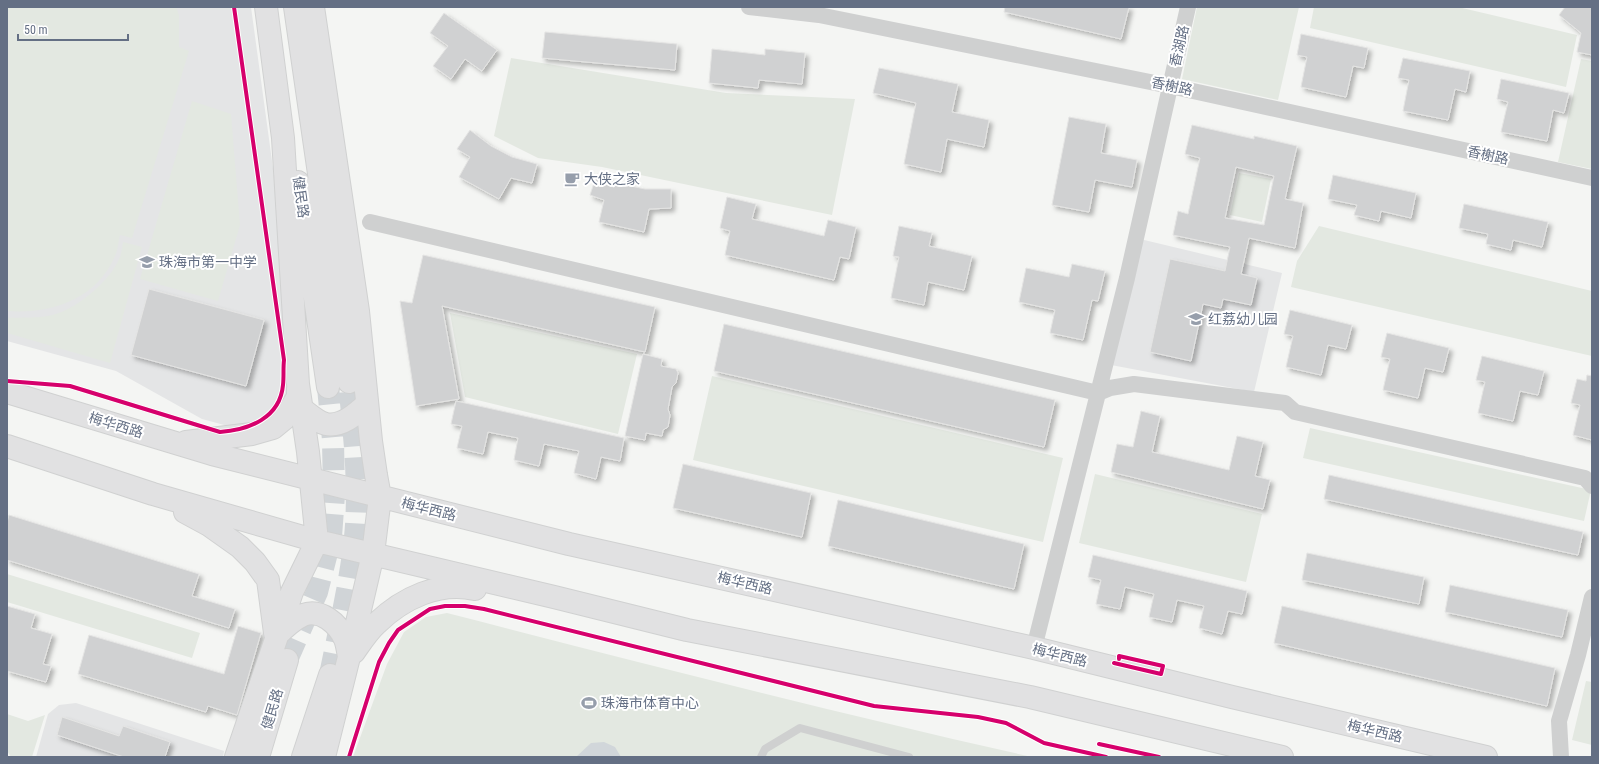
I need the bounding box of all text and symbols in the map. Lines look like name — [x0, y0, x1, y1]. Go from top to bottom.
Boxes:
scale bar — [18, 16, 128, 42]
text: 50 m — [24, 23, 48, 37]
street label: 香湖路 — [1166, 24, 1192, 68]
street label: 香榭路 — [1150, 74, 1194, 98]
street label: 香榭路 — [1466, 143, 1510, 167]
cafe icon: 大侠之家 — [563, 170, 581, 188]
place label: 大侠之家 — [584, 171, 640, 187]
street label: 健民路 — [290, 175, 312, 219]
school or university icon: 珠海市第一中学 — [138, 253, 156, 271]
place label: 珠海市第一中学 — [159, 254, 257, 270]
school or university icon: 红荔幼儿园 — [1187, 310, 1205, 328]
place label: 红荔幼儿园 — [1208, 311, 1278, 327]
street label: 梅华西路 — [87, 409, 145, 441]
street label: 梅华西路 — [400, 494, 458, 524]
street label: 梅华西路 — [716, 569, 774, 597]
street label: 梅华西路 — [1031, 640, 1089, 670]
street label: 健民路 — [258, 687, 286, 731]
sports icon: 珠海市体育中心 — [580, 694, 598, 712]
place label: 珠海市体育中心 — [601, 695, 699, 711]
street label: 梅华西路 — [1346, 717, 1404, 745]

